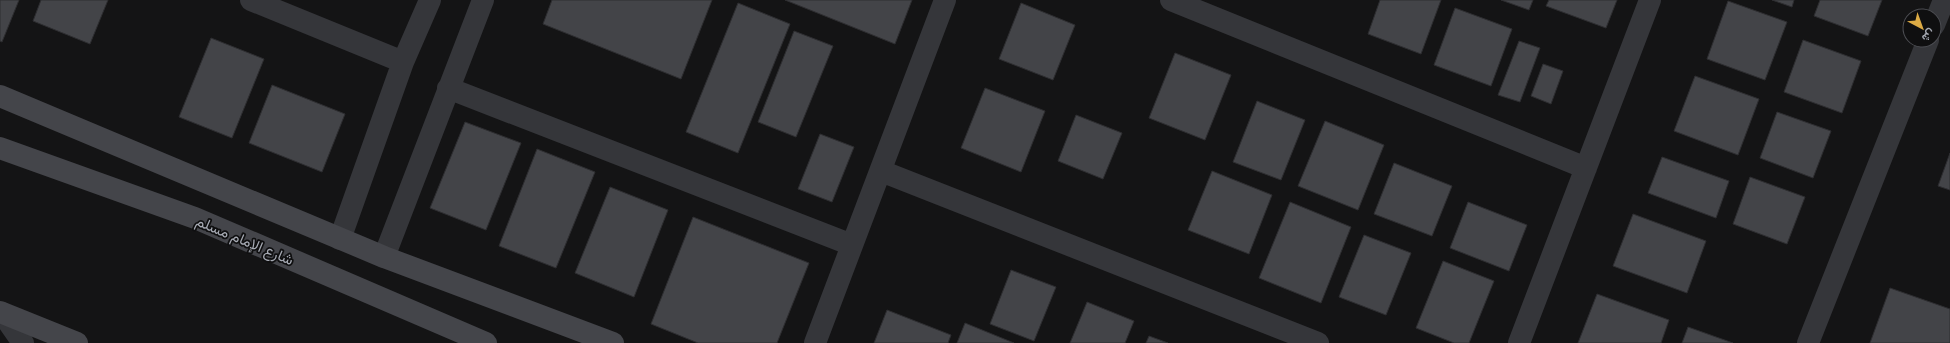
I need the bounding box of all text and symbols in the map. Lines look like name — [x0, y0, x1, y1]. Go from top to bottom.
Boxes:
north arrow — [1902, 8, 1942, 48]
text: ش — [1918, 25, 1939, 46]
street label: شارع الإمام مسلم — [192, 209, 298, 271]

